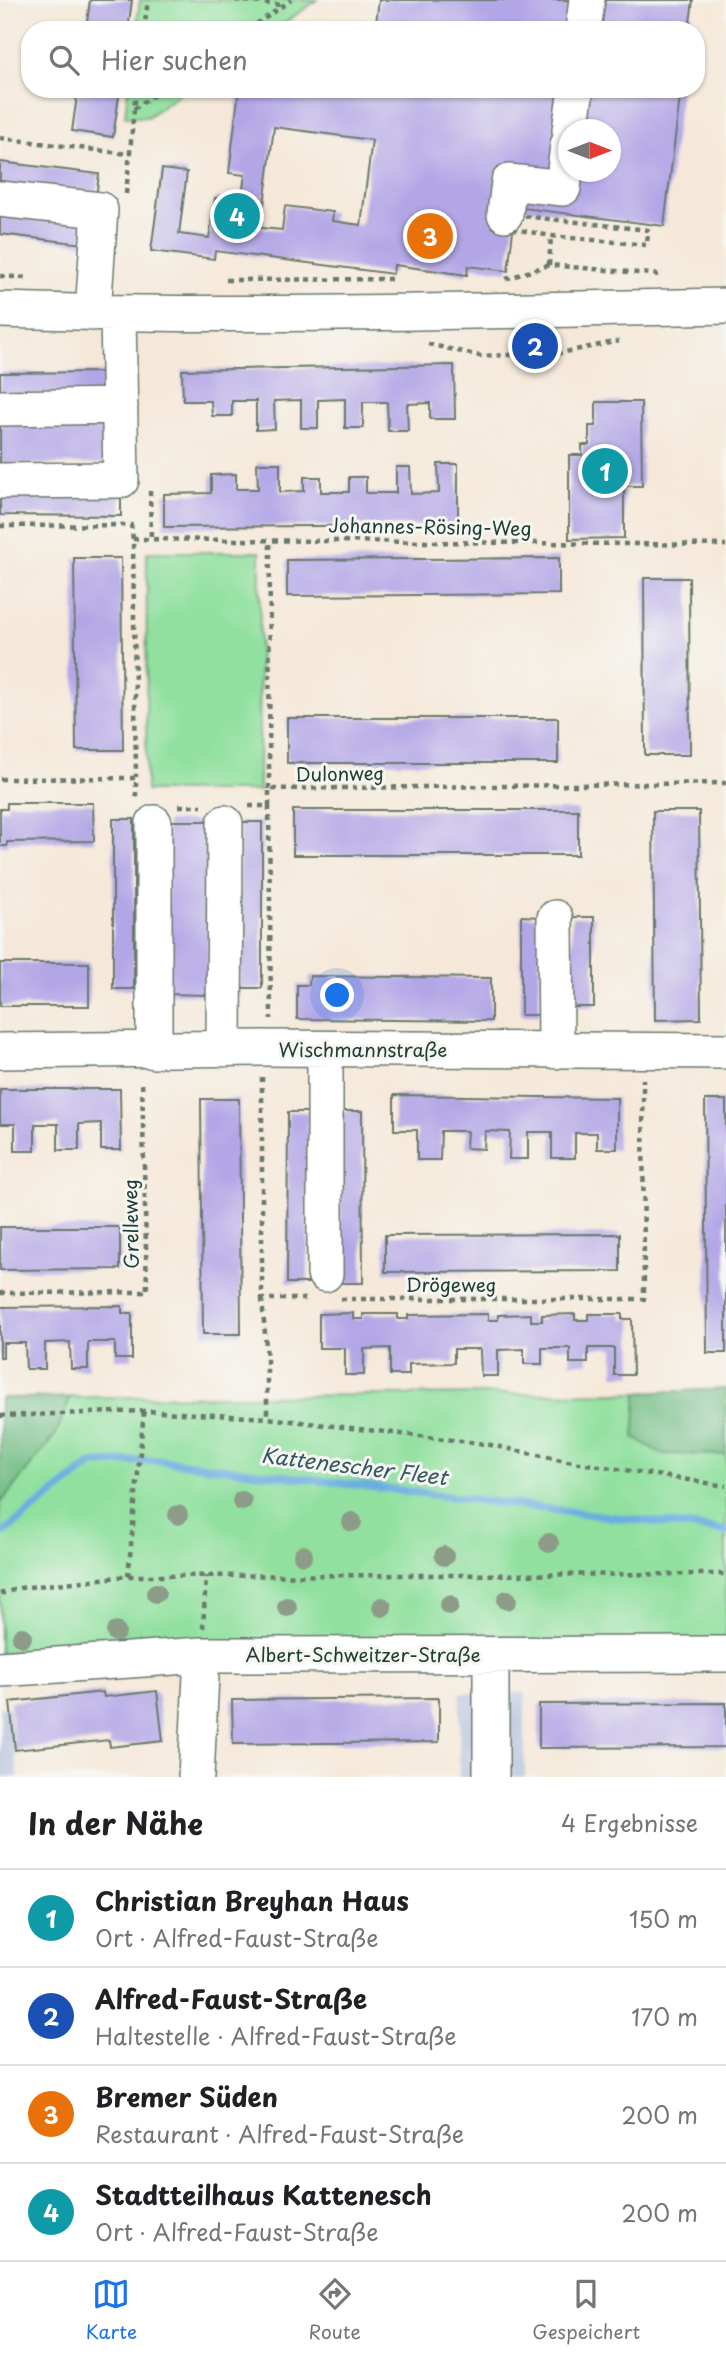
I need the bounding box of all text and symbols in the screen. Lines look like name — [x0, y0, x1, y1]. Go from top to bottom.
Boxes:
search box — [21, 21, 705, 98]
text: Hier suchen — [101, 40, 248, 79]
icon: search — [45, 41, 83, 79]
north arrow — [558, 119, 621, 182]
pin: 4 — [214, 190, 260, 242]
pin: 3 — [407, 210, 453, 262]
pin: 2 — [512, 320, 558, 372]
pin: 1 — [582, 445, 628, 497]
street label: Johannes-Rösing-Weg — [328, 510, 532, 542]
street label: Dulonweg — [296, 758, 384, 788]
your location — [320, 978, 354, 1012]
street label: Wischmannstraße — [279, 1035, 447, 1063]
street label: Grelleweg — [115, 1179, 145, 1269]
street label: Drögeweg — [406, 1270, 496, 1298]
water label: Kattenescher Fleet — [260, 1438, 451, 1493]
street label: Albert-Schweitzer-Straße — [245, 1640, 481, 1668]
text: In der Nähe — [28, 1800, 203, 1845]
text: 4 Ergebnisse — [561, 1805, 698, 1840]
text: Christian Breyhan Haus — [95, 1881, 409, 1920]
text: 1 — [46, 1901, 57, 1936]
text: 150 m — [629, 1901, 698, 1936]
text: Ort · Alfred-Faust-Straße — [95, 1920, 378, 1955]
text: Alfred-Faust-Straße — [95, 1979, 367, 2018]
text: 2 — [43, 1999, 59, 2034]
text: 170 m — [631, 1999, 698, 2034]
text: Haltestelle · Alfred-Faust-Straße — [95, 2018, 456, 2053]
text: Bremer Süden — [95, 2077, 278, 2116]
text: 3 — [43, 2097, 59, 2132]
text: 200 m — [621, 2097, 698, 2132]
text: Restaurant · Alfred-Faust-Straße — [95, 2116, 464, 2151]
text: Stadtteilhaus Kattenesch — [95, 2175, 432, 2214]
text: 4 — [43, 2195, 59, 2230]
text: 200 m — [621, 2195, 698, 2230]
text: Ort · Alfred-Faust-Straße — [95, 2214, 378, 2249]
tab: Karte — [86, 2275, 137, 2345]
tab: Route — [309, 2275, 361, 2345]
tab: Gespeichert — [532, 2275, 640, 2345]

